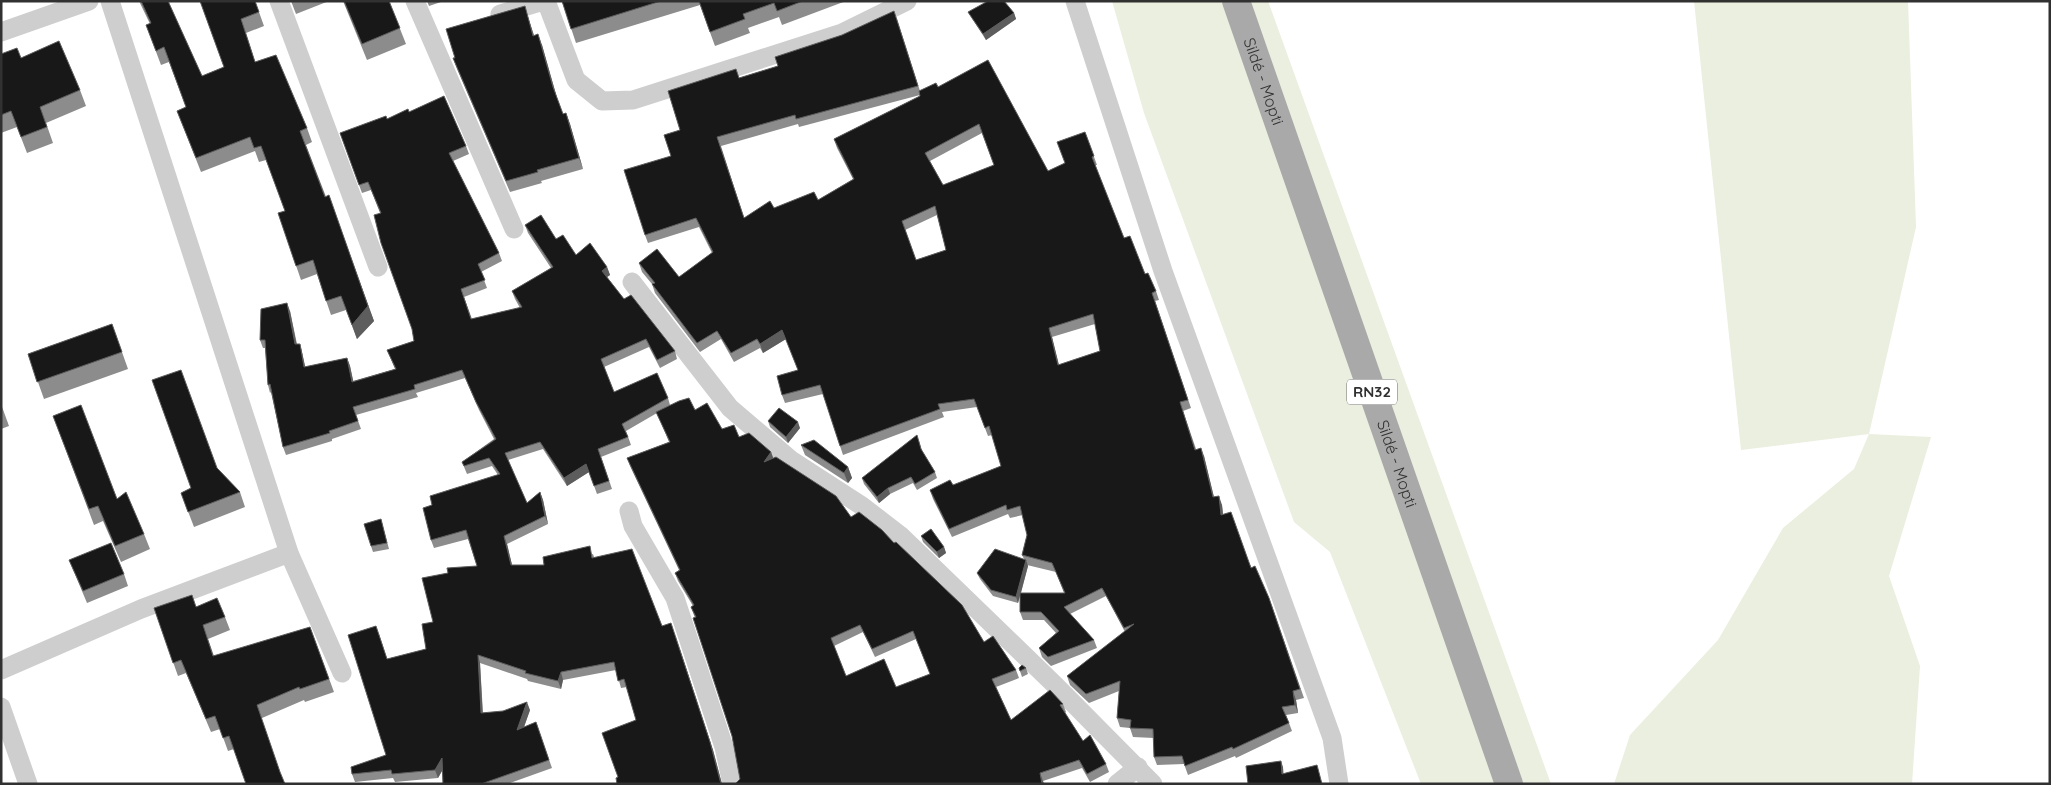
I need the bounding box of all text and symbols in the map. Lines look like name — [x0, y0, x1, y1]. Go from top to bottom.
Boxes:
street label: Sildé - Mopti — [1240, 35, 1288, 128]
road number: RN32 — [1347, 380, 1397, 404]
street label: Sildé - Mopti — [1373, 417, 1422, 510]

